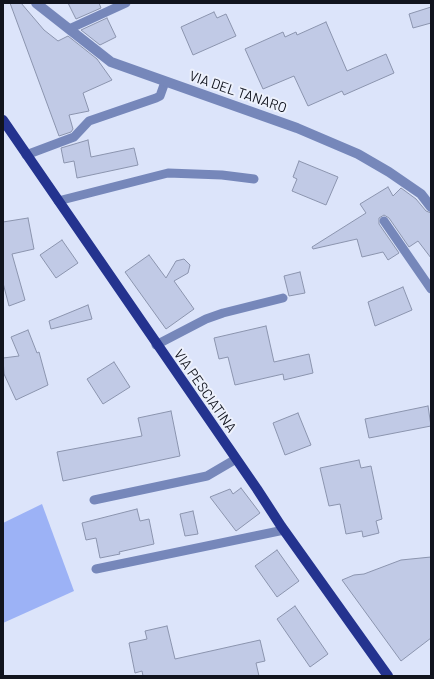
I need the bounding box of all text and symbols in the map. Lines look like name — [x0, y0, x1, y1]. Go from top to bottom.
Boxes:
street label: VIA DEL TANARO — [187, 67, 289, 117]
street label: VIA PESCIATINA — [170, 346, 240, 436]

